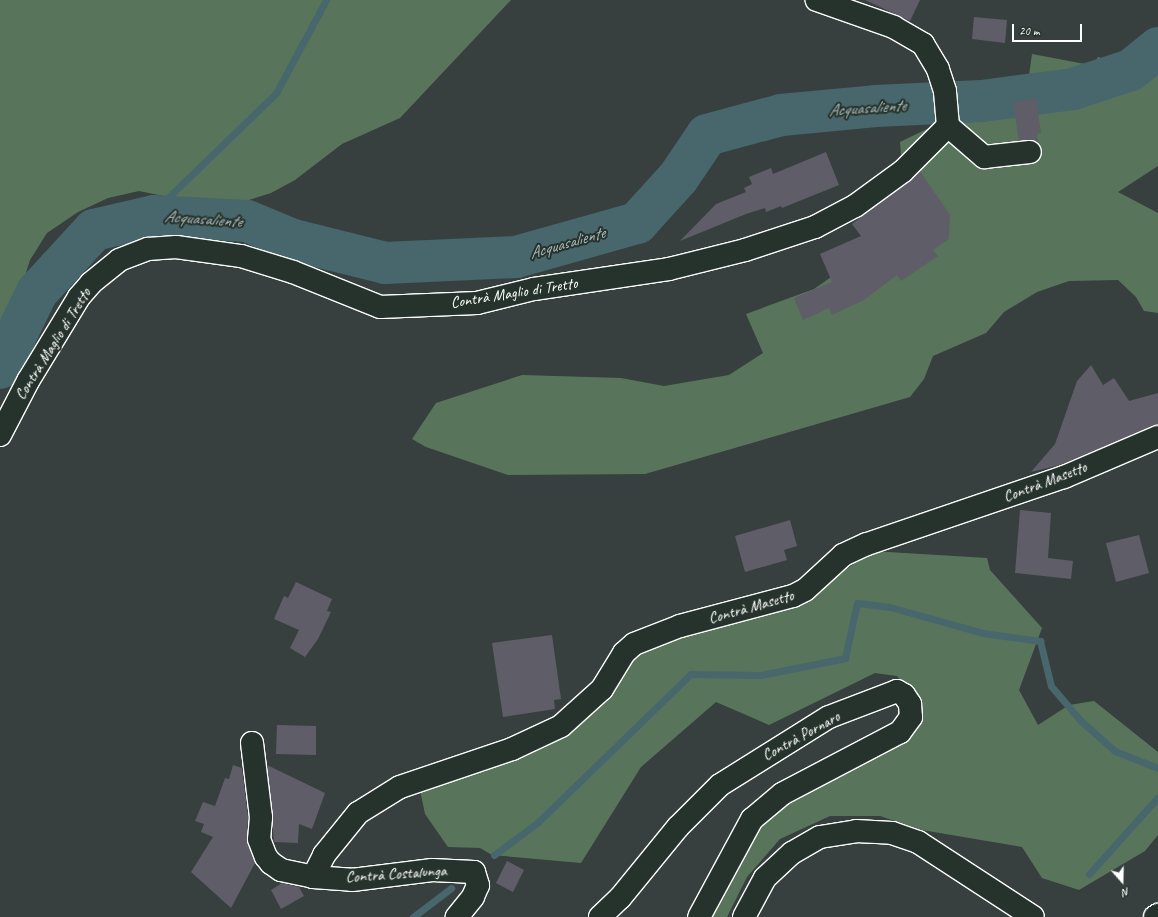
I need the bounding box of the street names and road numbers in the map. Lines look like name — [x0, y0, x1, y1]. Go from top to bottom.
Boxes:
street label: Contrà Maglio di Tretto — [449, 273, 579, 313]
street label: Contrà Maglio di Tretto — [11, 285, 95, 403]
street label: Contrà Masetto — [1001, 457, 1089, 507]
street label: Contrà Masetto — [706, 586, 796, 628]
street label: Contrà Pornaro — [759, 707, 843, 765]
street label: Contrà Costalunga — [345, 861, 447, 887]

